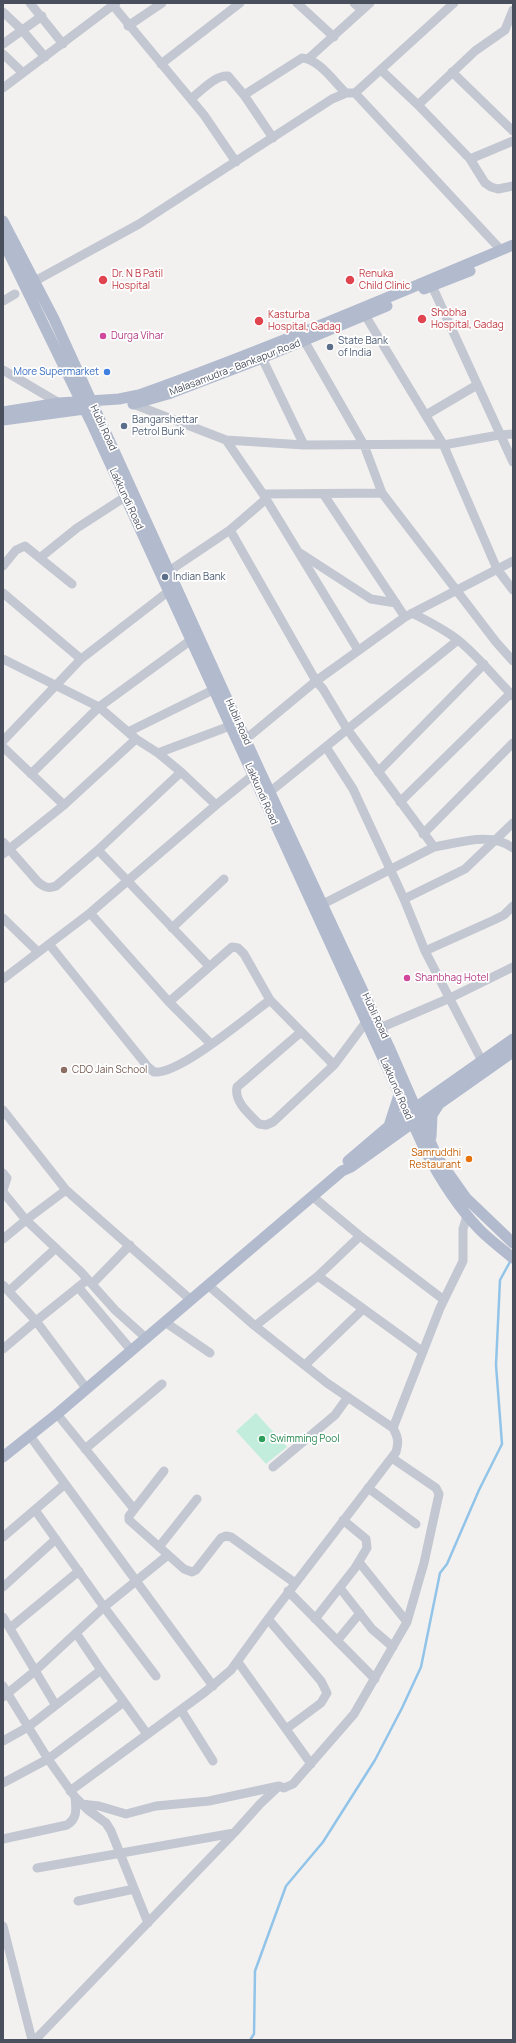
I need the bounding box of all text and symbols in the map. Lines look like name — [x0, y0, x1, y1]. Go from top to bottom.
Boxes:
place label: Dr. N B Patil Hospital — [112, 268, 163, 292]
place label: Renuka Child Clinic — [359, 268, 410, 292]
marker: Dr. N B Patil Hospital — [97, 274, 109, 286]
marker: Renuka Child Clinic — [344, 274, 356, 286]
place label: Shobha Hospital, Gadag — [431, 307, 504, 330]
place label: Kasturba Hospital, Gadag — [268, 309, 341, 332]
marker: Shobha Hospital, Gadag — [416, 313, 428, 325]
marker: Kasturba Hospital, Gadag — [253, 315, 265, 327]
place label: Durga Vihar — [111, 330, 164, 342]
marker: Durga Vihar — [98, 331, 108, 341]
place label: State Bank of India — [338, 335, 388, 358]
street label: Malasamudra - Bankapur Road — [168, 337, 302, 399]
marker: State Bank of India — [325, 342, 335, 352]
place label: More Supermarket — [14, 366, 99, 378]
marker: More Supermarket — [102, 367, 112, 377]
street label: Hubli Road — [87, 403, 119, 453]
place label: Bangarshettar Petrol Bunk — [132, 414, 198, 438]
marker: Bangarshettar Petrol Bunk — [119, 421, 129, 431]
street label: Lakkundi Road — [107, 466, 145, 532]
place label: Indian Bank — [173, 571, 226, 583]
marker: Indian Bank — [160, 572, 170, 582]
street label: Hubli Road — [223, 697, 253, 747]
street label: Lakkundi Road — [242, 761, 280, 827]
place label: Shanbhag Hotel — [415, 972, 489, 984]
marker: Shanbhag Hotel — [402, 973, 412, 983]
street label: Hubli Road — [359, 991, 391, 1041]
street label: Lakkundi Road — [377, 1056, 415, 1122]
place label: CDO Jain School — [72, 1064, 147, 1076]
marker: CDO Jain School — [59, 1065, 69, 1075]
place label: Samruddhi Restaurant — [409, 1147, 461, 1170]
marker: Samruddhi Restaurant — [464, 1154, 474, 1164]
place label: Swimming Pool — [270, 1433, 340, 1445]
marker: Swimming Pool — [257, 1434, 267, 1444]

